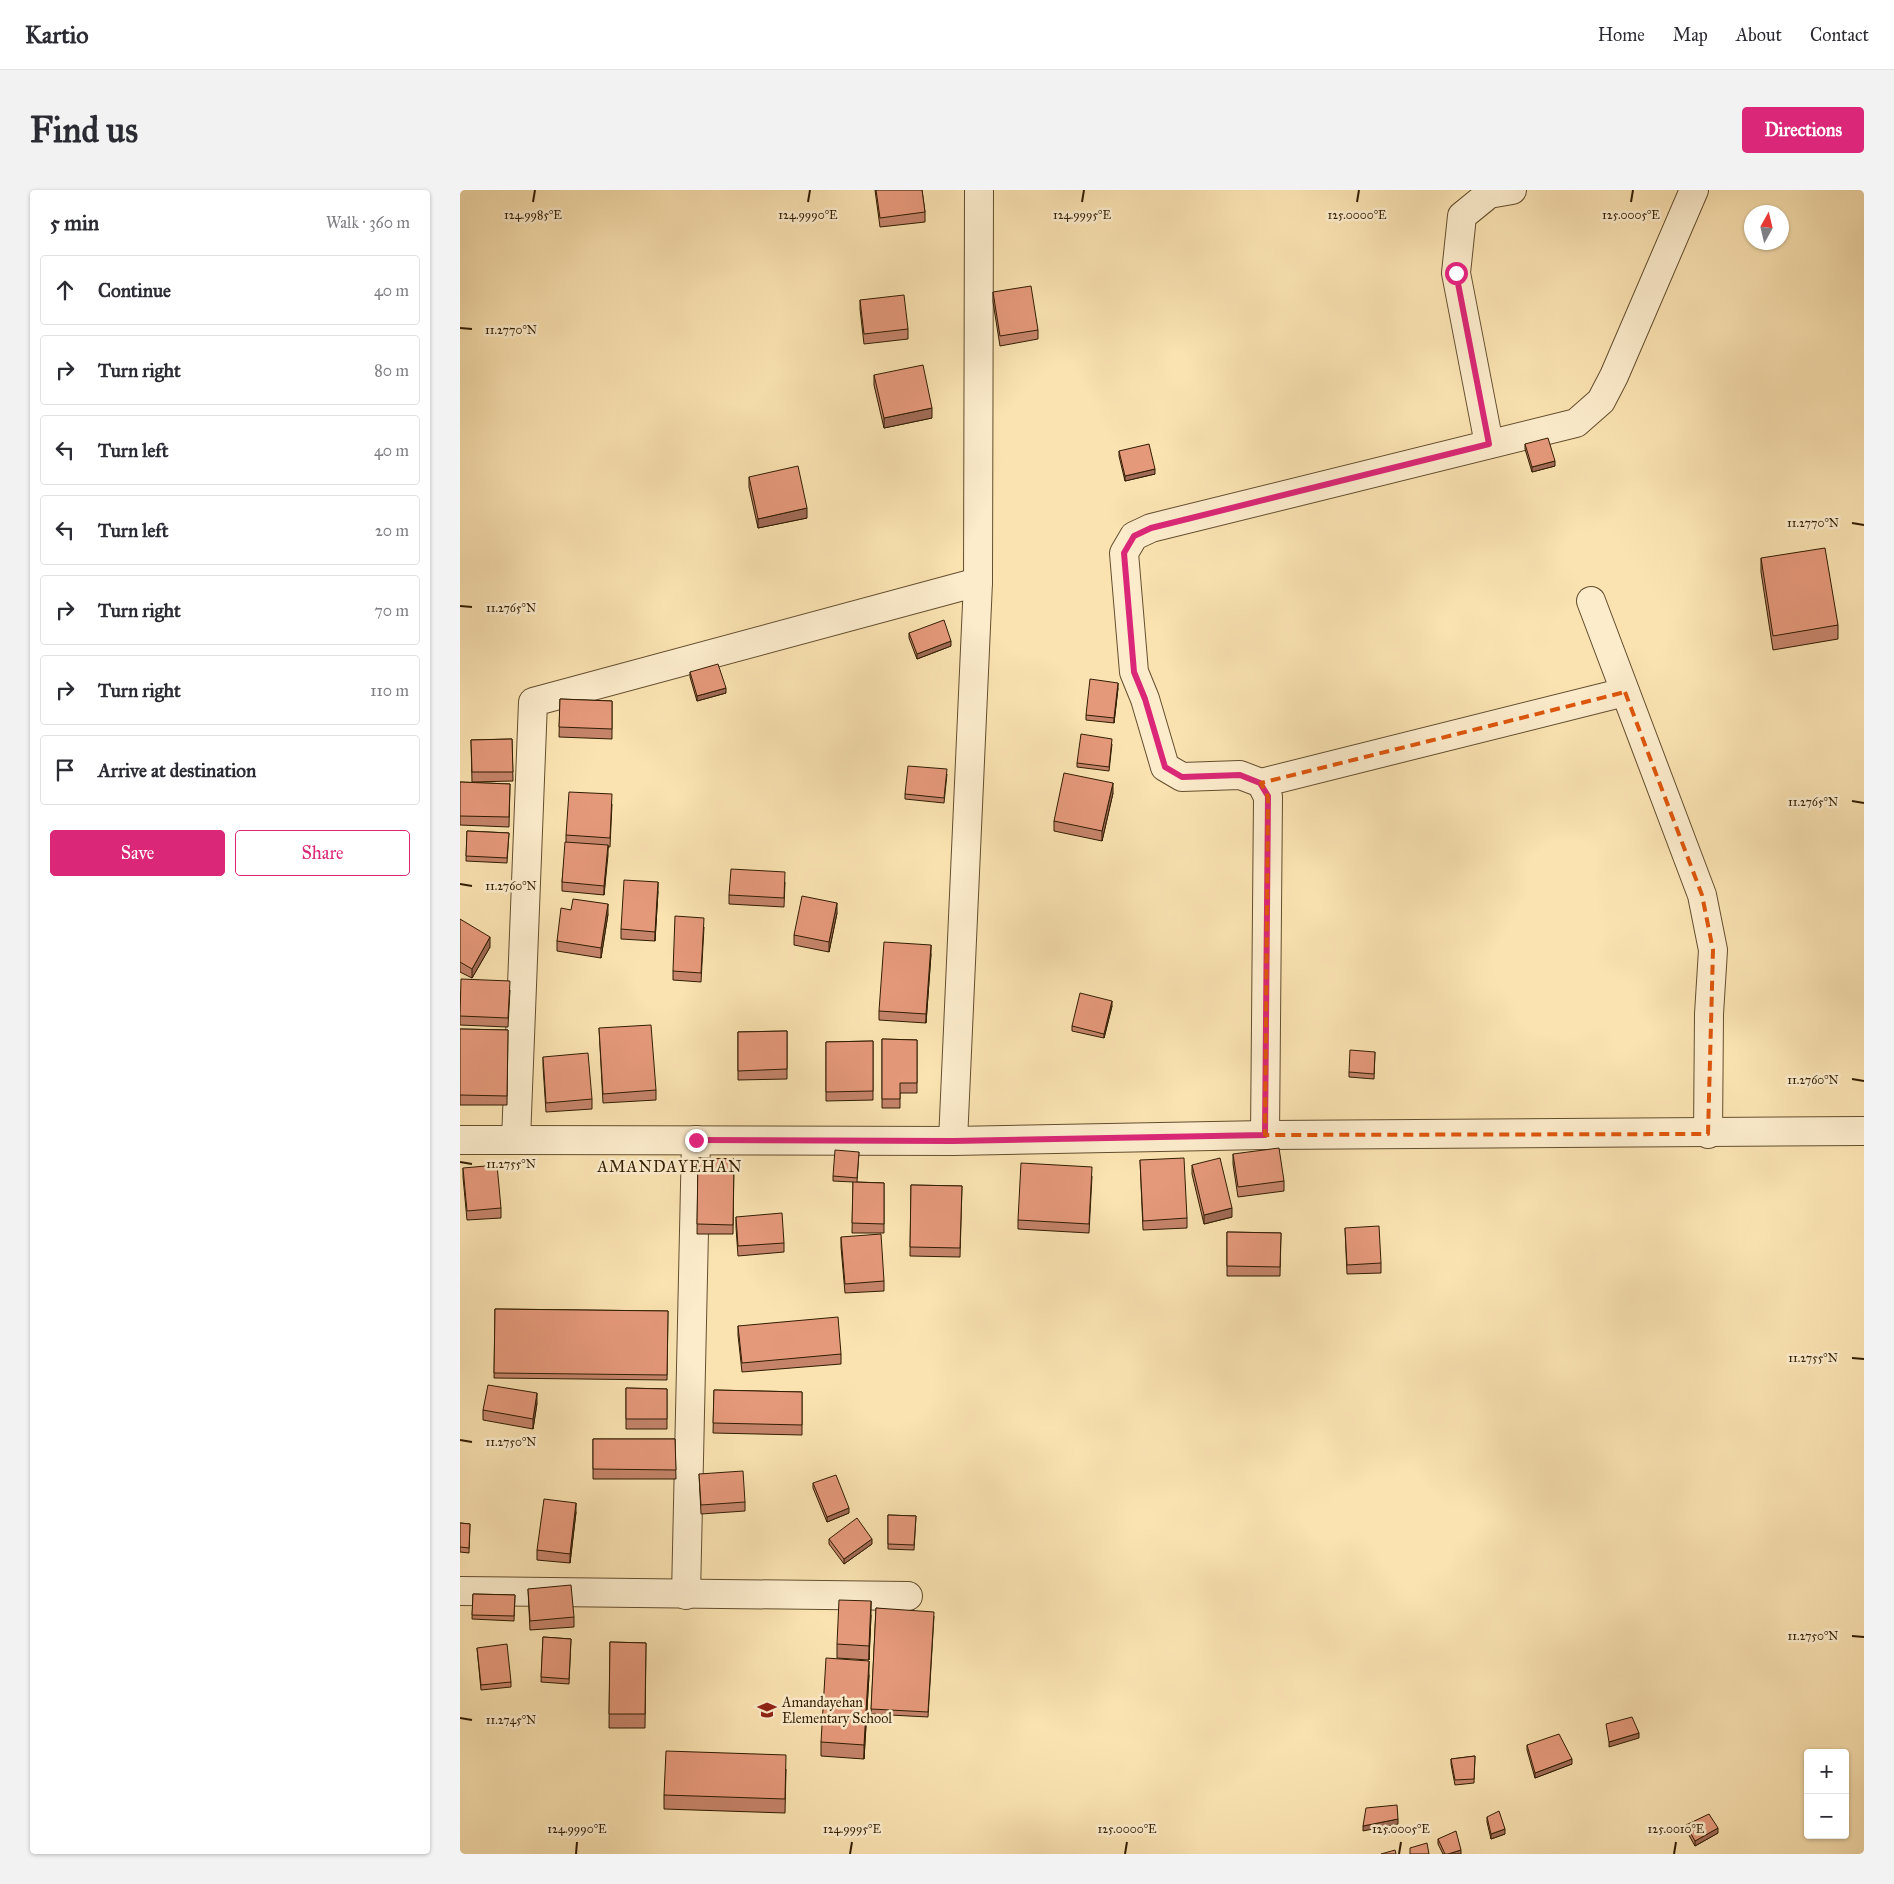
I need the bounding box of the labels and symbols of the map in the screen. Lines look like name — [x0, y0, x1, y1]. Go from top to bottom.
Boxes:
north arrow — [1744, 205, 1789, 250]
text: 124.9985°E — [504, 208, 562, 222]
text: 124.9990°E — [778, 208, 838, 222]
text: 124.9995°E — [1053, 208, 1111, 222]
text: 125.0000°E — [1327, 208, 1387, 222]
text: 125.0005°E — [1602, 208, 1660, 222]
route start — [1445, 262, 1468, 285]
text: 11.2770°N — [485, 323, 537, 337]
text: 11.2770°N — [1787, 516, 1839, 530]
text: 11.2765°N — [486, 601, 536, 615]
text: 11.2765°N — [1788, 795, 1838, 809]
text: 11.2760°N — [485, 879, 537, 893]
text: 11.2760°N — [1787, 1073, 1839, 1087]
route end — [685, 1129, 708, 1152]
text: 11.2755°N — [486, 1157, 536, 1171]
district label: AMANDAYEHAN — [596, 1157, 743, 1176]
text: 11.2755°N — [1788, 1351, 1838, 1365]
text: 11.2750°N — [485, 1435, 537, 1449]
text: 11.2750°N — [1787, 1629, 1839, 1643]
place label: Amandayehan Elementary School — [781, 1694, 892, 1727]
school or university icon: Amandayehan Elementary School — [756, 1699, 778, 1721]
text: 11.2745°N — [486, 1713, 536, 1727]
text: 124.9990°E — [547, 1822, 607, 1836]
text: 124.9995°E — [823, 1822, 881, 1836]
text: 125.0000°E — [1097, 1822, 1157, 1836]
text: 125.0005°E — [1372, 1822, 1430, 1836]
text: 125.0010°E — [1648, 1822, 1705, 1836]

